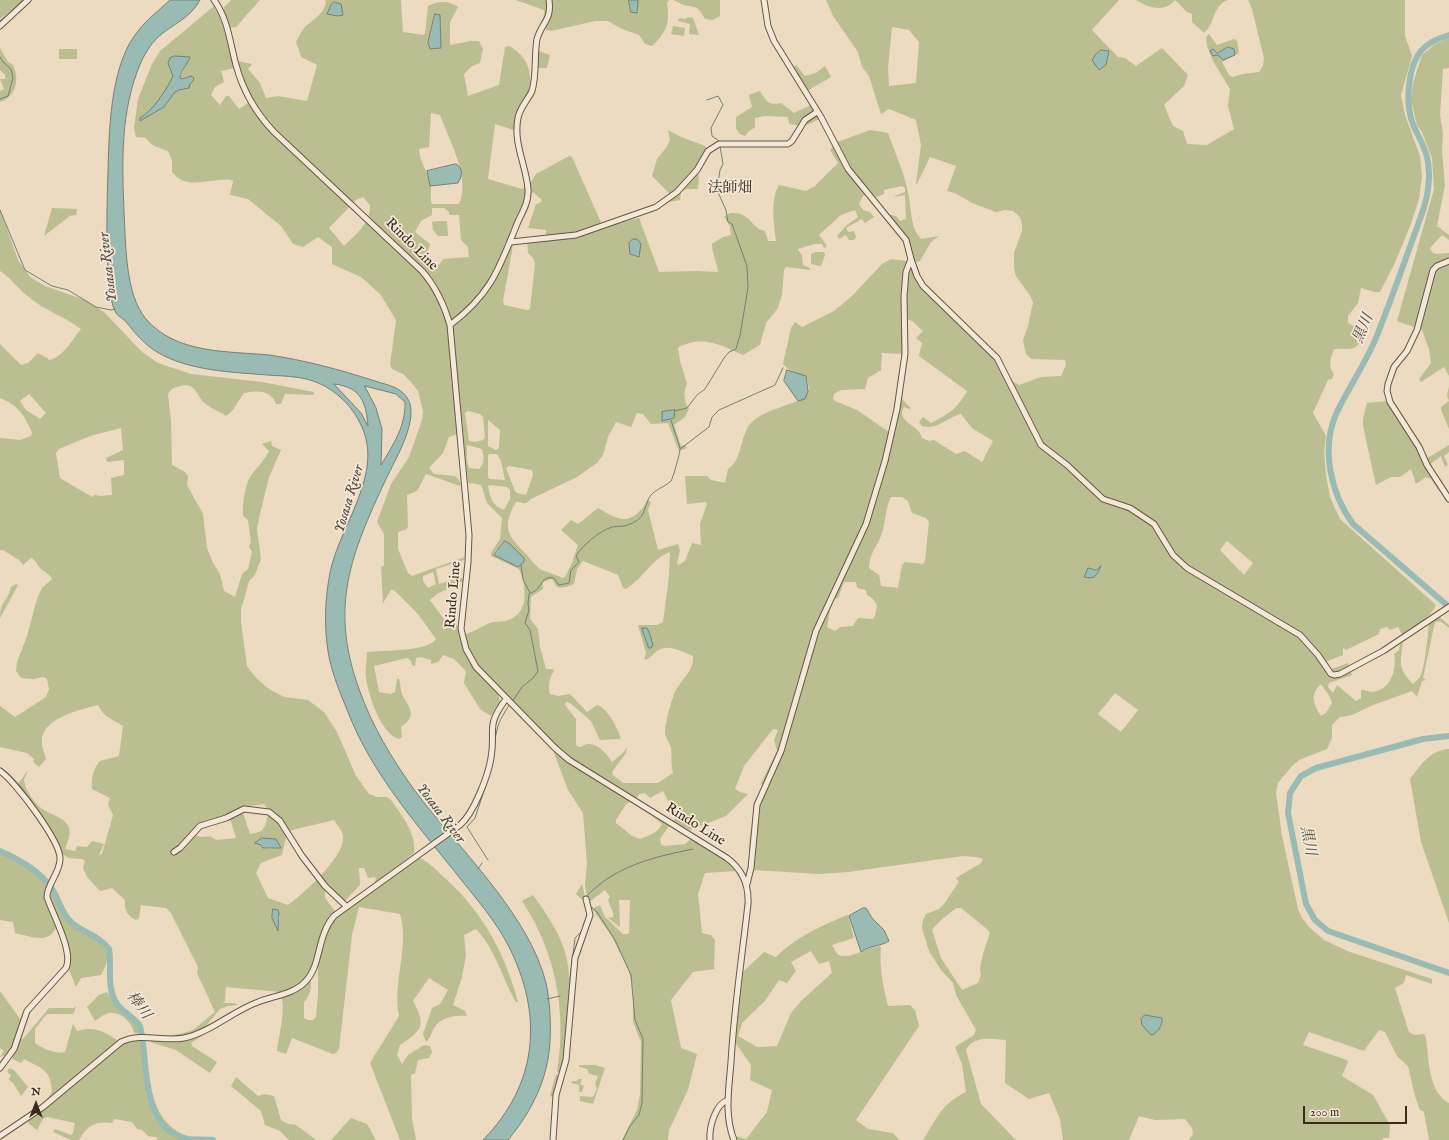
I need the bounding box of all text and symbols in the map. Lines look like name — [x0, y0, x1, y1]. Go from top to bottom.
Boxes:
district label: 法師畑 — [708, 180, 752, 198]
street label: Rindo Line — [381, 215, 441, 275]
water label: Yosasa River — [96, 231, 122, 303]
water label: 黒川 — [1350, 312, 1378, 346]
water label: Yosasa River — [331, 463, 369, 535]
street label: Rindo Line — [443, 561, 465, 629]
water label: Yosasa River — [412, 781, 468, 847]
street label: Rindo Line — [662, 800, 728, 850]
water label: 黒川 — [1295, 825, 1319, 857]
water label: 棒川 — [122, 989, 154, 1023]
north arrow — [16, 1084, 56, 1124]
text: N — [31, 1085, 41, 1099]
scale bar — [1305, 1098, 1409, 1124]
text: 200 m — [1310, 1105, 1339, 1120]

